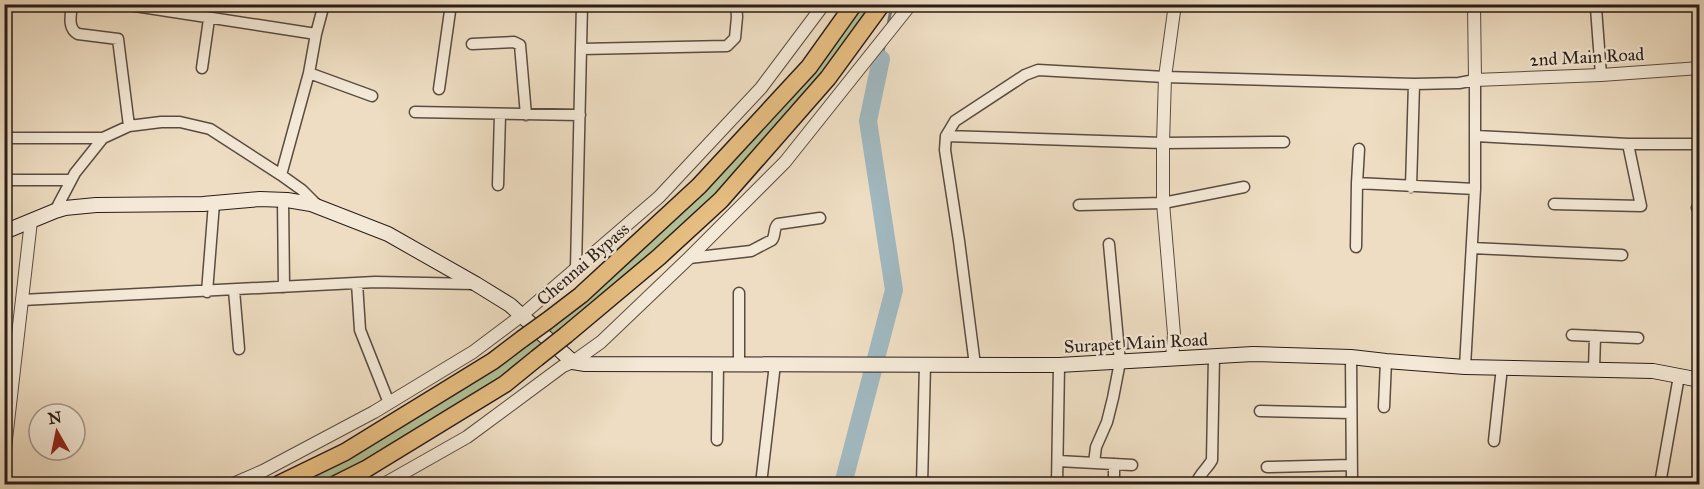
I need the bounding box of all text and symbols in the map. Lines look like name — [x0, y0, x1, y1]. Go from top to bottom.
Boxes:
street label: 2nd Main Road — [1529, 43, 1645, 71]
street label: Chennai Bypass — [532, 218, 634, 310]
street label: Surapet Main Road — [1063, 328, 1209, 358]
north arrow — [27, 402, 87, 462]
text: N — [47, 407, 63, 428]

